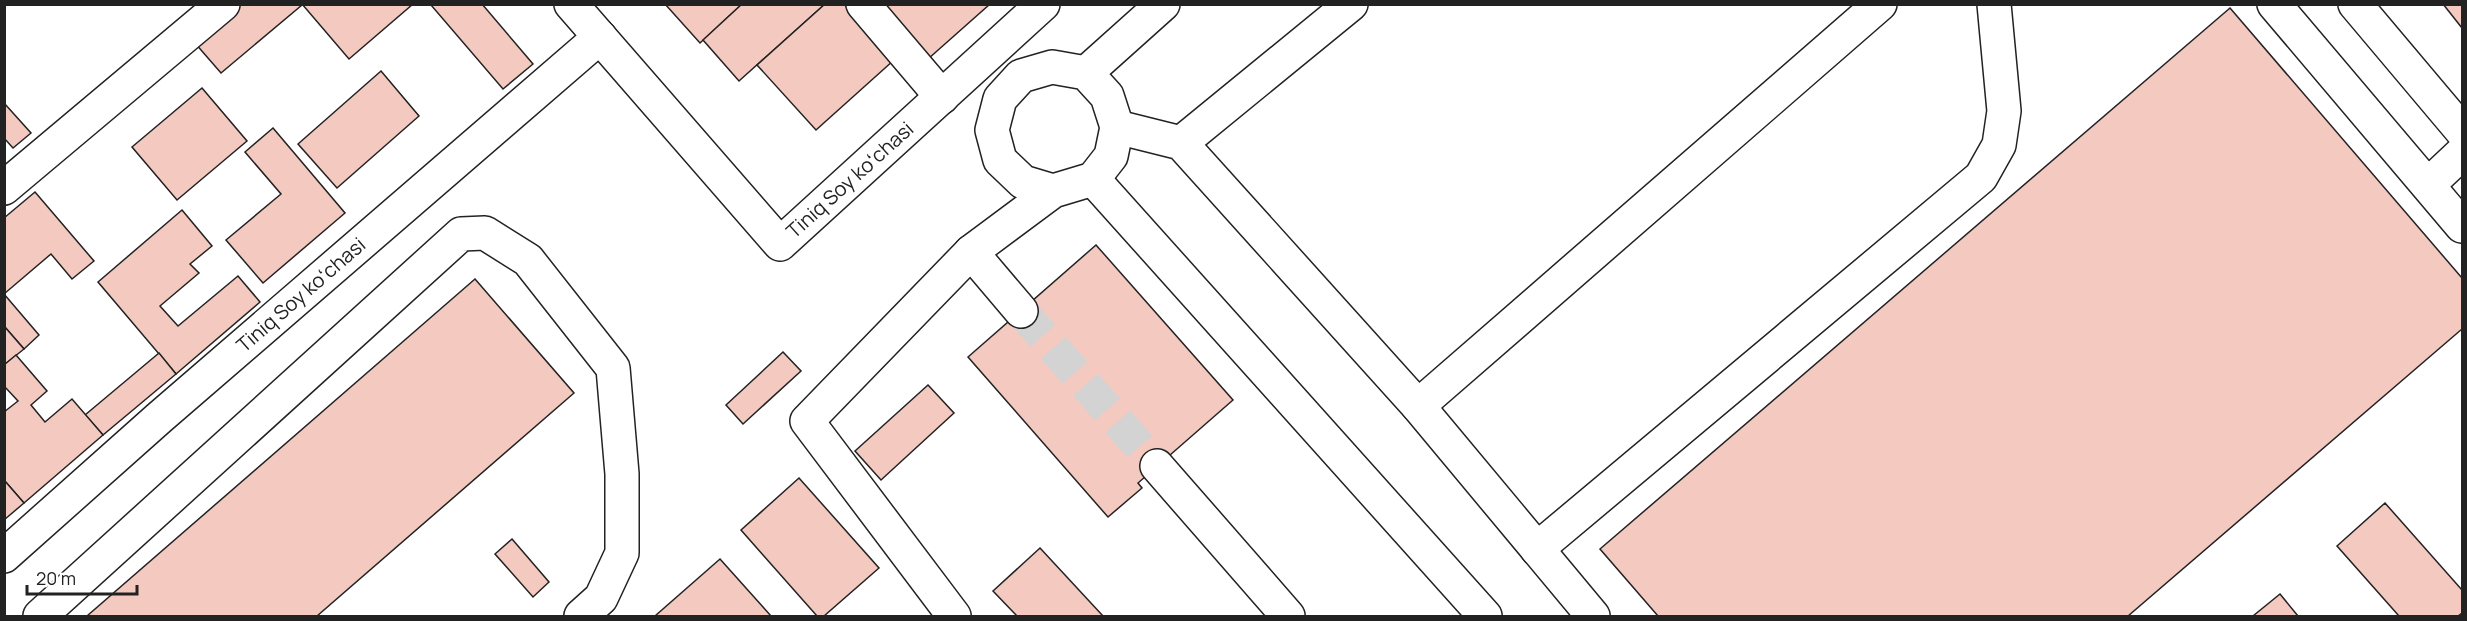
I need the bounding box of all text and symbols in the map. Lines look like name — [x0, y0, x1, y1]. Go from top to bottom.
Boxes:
street label: Tiniq Soy koʻchasi — [780, 115, 919, 244]
street label: Tiniq Soy koʻchasi — [230, 231, 371, 358]
scale bar — [27, 558, 136, 596]
text: 20 m — [36, 566, 76, 590]

